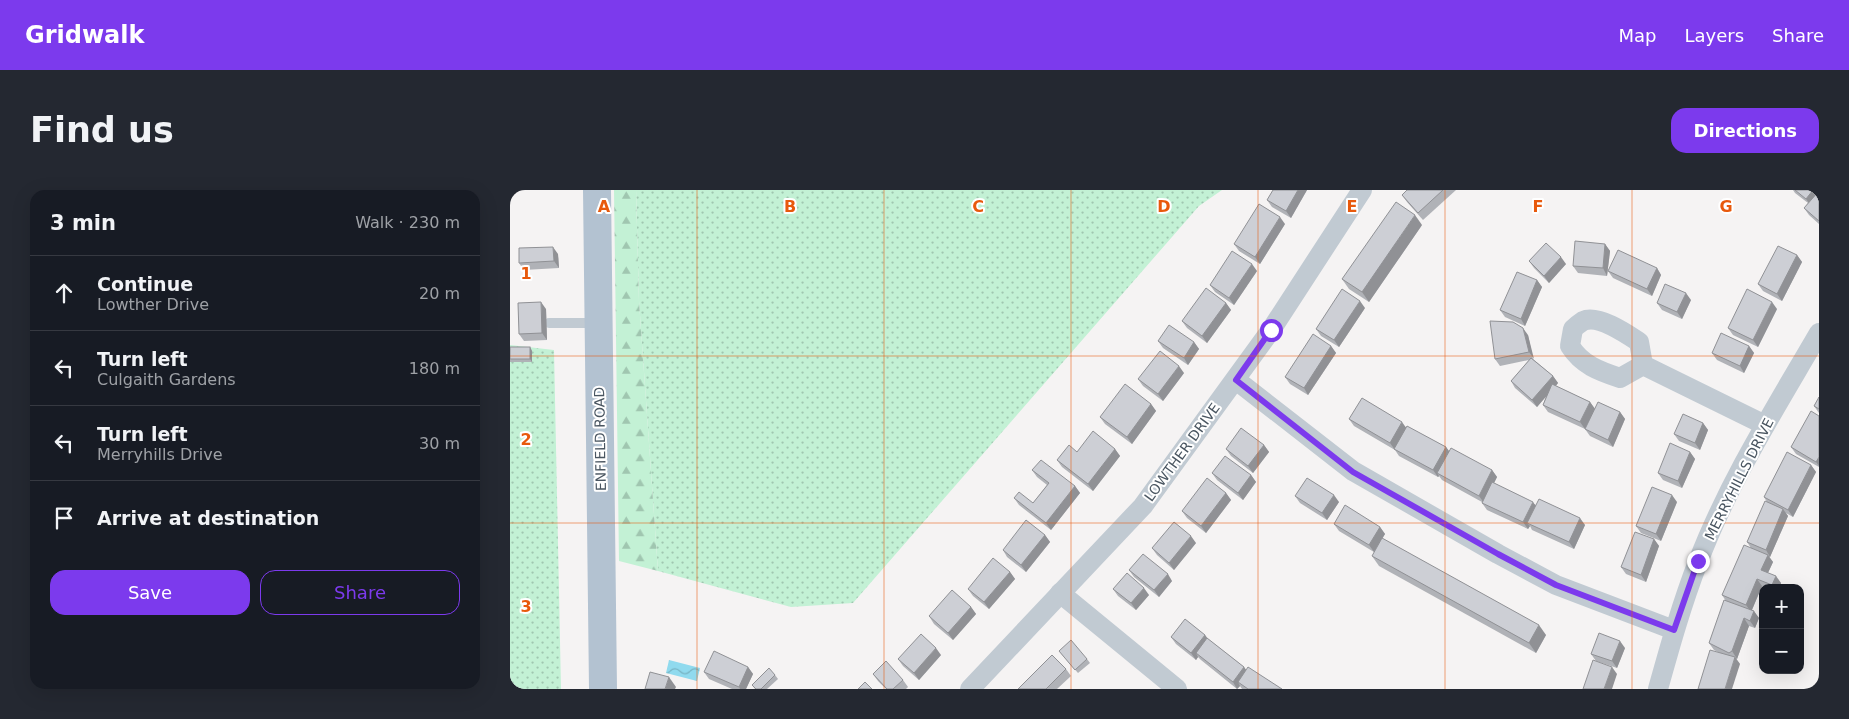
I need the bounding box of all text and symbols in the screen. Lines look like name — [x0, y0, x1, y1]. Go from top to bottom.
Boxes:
text: Gridwalk — [25, 21, 145, 49]
text: Map — [1618, 25, 1656, 46]
text: Layers — [1684, 25, 1744, 46]
text: Share — [1772, 25, 1824, 46]
button: Directions — [1671, 108, 1819, 153]
text: Find us — [30, 110, 174, 150]
text: A — [598, 197, 611, 216]
text: B — [784, 197, 796, 216]
text: C — [972, 197, 984, 216]
text: D — [1157, 197, 1171, 216]
text: E — [1347, 197, 1357, 216]
text: F — [1533, 197, 1543, 216]
text: G — [1719, 197, 1733, 216]
text: 3 min — [50, 211, 116, 235]
text: Walk · 230 m — [355, 213, 460, 232]
text: 1 — [520, 264, 532, 283]
text: Continue — [97, 273, 193, 295]
icon: ahead — [50, 279, 78, 307]
text: 20 m — [419, 284, 460, 303]
text: Lowther Drive — [97, 295, 209, 314]
route start — [1260, 319, 1283, 342]
text: Turn left — [97, 348, 188, 370]
icon: left — [50, 354, 78, 382]
text: 180 m — [409, 359, 460, 378]
text: Culgaith Gardens — [97, 370, 236, 389]
street label: ENFIELD ROAD — [591, 387, 609, 491]
street label: LOWTHER DRIVE — [1141, 400, 1223, 504]
street label: MERRYHILLS DRIVE — [1701, 415, 1777, 543]
text: Turn left — [97, 423, 188, 445]
icon: left — [50, 429, 78, 457]
text: 2 — [520, 430, 532, 449]
text: 30 m — [419, 434, 460, 453]
text: Merryhills Drive — [97, 445, 223, 464]
icon: arrive — [50, 504, 78, 532]
text: Arrive at destination — [97, 507, 319, 529]
route end — [1687, 550, 1710, 573]
button: Save — [50, 570, 250, 615]
button: Share — [260, 570, 460, 615]
map controls — [1759, 584, 1804, 674]
button: + — [1759, 584, 1804, 629]
text: 3 — [520, 597, 532, 616]
button: − — [1759, 629, 1804, 674]

